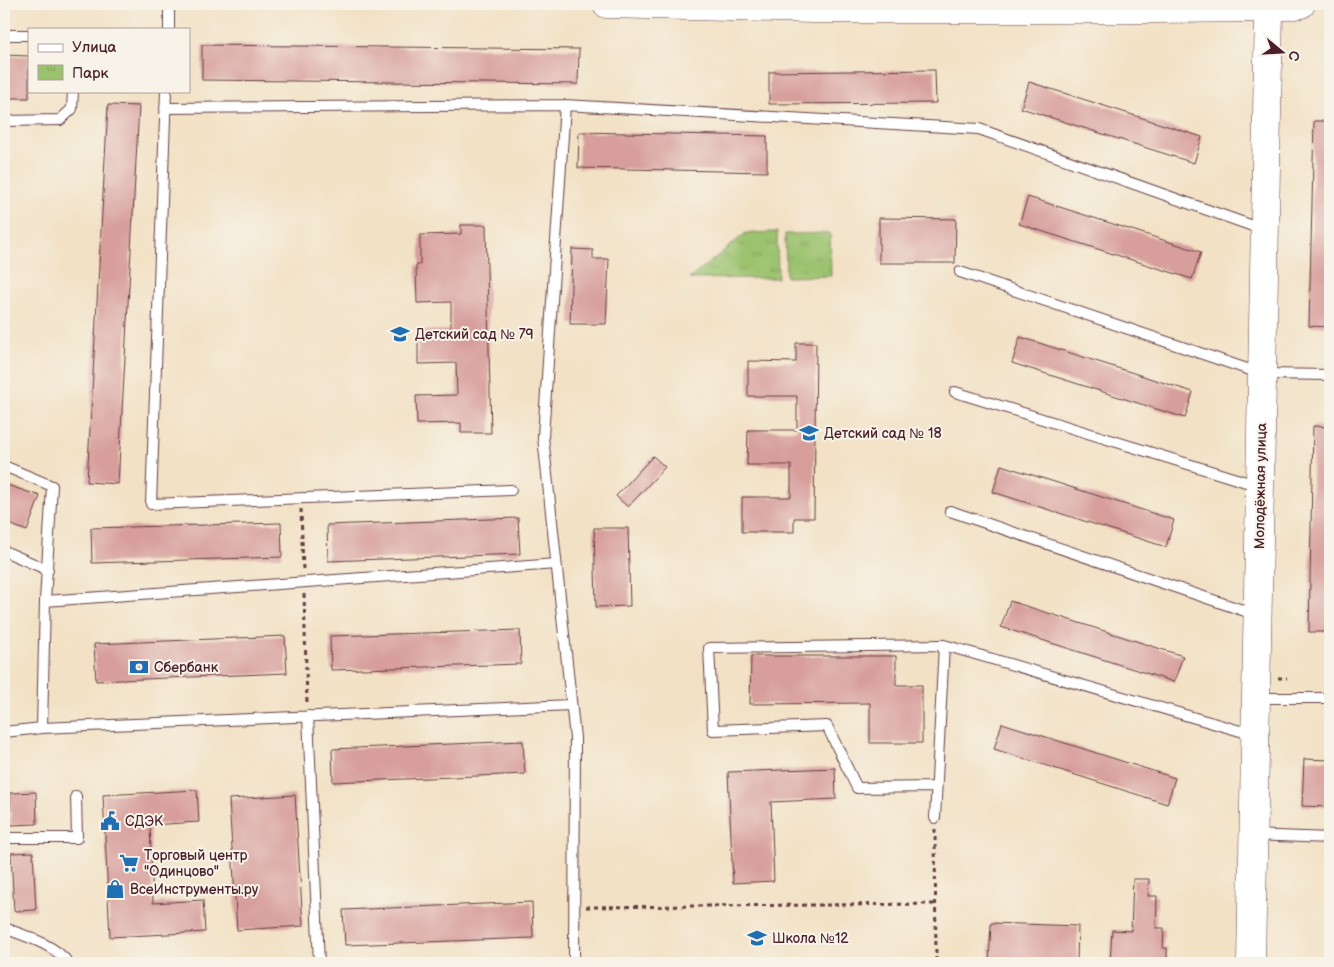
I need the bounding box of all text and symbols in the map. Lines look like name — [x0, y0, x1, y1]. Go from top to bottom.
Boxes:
legend — [28, 28, 190, 92]
north arrow — [1256, 28, 1306, 78]
text: Улица — [72, 38, 117, 57]
text: С — [1284, 49, 1303, 63]
text: Парк — [72, 64, 109, 83]
school or university icon: Детский сад № 79 — [389, 323, 411, 345]
place label: Детский сад № 79 — [415, 326, 534, 343]
school or university icon: Детский сад № 18 — [798, 422, 820, 444]
street label: Молодёжная улица — [1251, 422, 1270, 549]
place label: Детский сад № 18 — [824, 425, 942, 442]
bank icon: Сбербанк — [128, 656, 150, 678]
place label: Сбербанк — [154, 659, 219, 676]
public building icon: СДЭК — [99, 810, 121, 832]
place label: СДЭК — [125, 813, 164, 830]
place label: Торговый центр "Одинцово" — [144, 847, 247, 880]
supermarket icon: Торговый центр "Одинцово" — [118, 852, 140, 874]
shop icon: ВсеИнструменты.ру — [104, 878, 126, 900]
place label: ВсеИнструменты.ру — [130, 881, 259, 898]
school or university icon: Школа №12 — [746, 927, 768, 949]
place label: Школа №12 — [772, 930, 849, 947]

